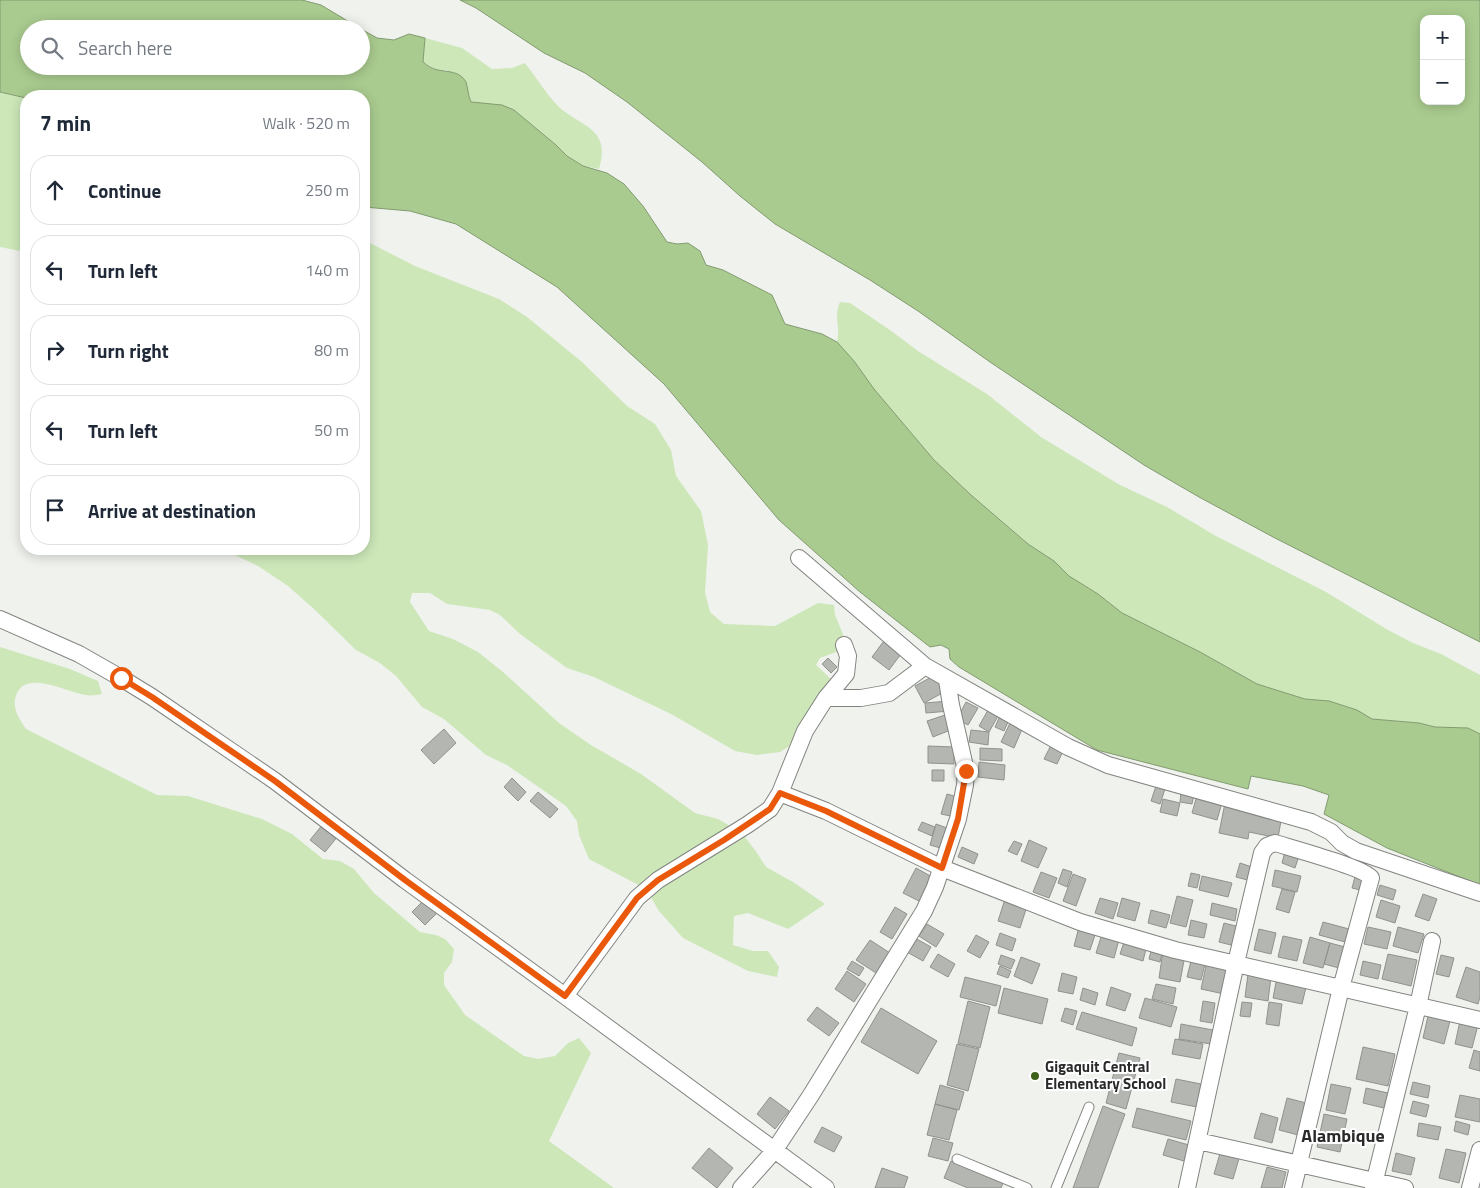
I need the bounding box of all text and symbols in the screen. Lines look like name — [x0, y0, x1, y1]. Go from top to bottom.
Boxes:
map controls — [1420, 15, 1465, 105]
button: + — [1420, 15, 1465, 60]
search box — [20, 20, 370, 75]
text: Search here — [78, 33, 172, 62]
icon: search — [38, 34, 66, 62]
button: − — [1420, 60, 1465, 105]
text: 7 min — [40, 107, 91, 139]
text: Walk · 520 m — [262, 111, 350, 135]
icon: ahead — [41, 176, 69, 204]
text: Continue — [88, 176, 161, 205]
text: 250 m — [305, 178, 349, 202]
icon: left — [41, 256, 69, 284]
text: Turn left — [88, 256, 158, 285]
text: 140 m — [305, 258, 349, 282]
icon: right — [41, 336, 69, 364]
text: Turn right — [88, 336, 169, 365]
text: 80 m — [314, 338, 349, 362]
icon: left — [41, 416, 69, 444]
text: Turn left — [88, 416, 158, 445]
text: 50 m — [314, 418, 349, 442]
icon: arrive — [41, 496, 69, 524]
text: Arrive at destination — [88, 496, 256, 525]
route start — [110, 667, 133, 690]
route end — [955, 760, 978, 783]
place label: Gigaquit Central Elementary School — [1045, 1055, 1166, 1095]
marker: Gigaquit Central Elementary School — [1029, 1070, 1041, 1082]
district label: Alambique — [1301, 1122, 1385, 1149]

